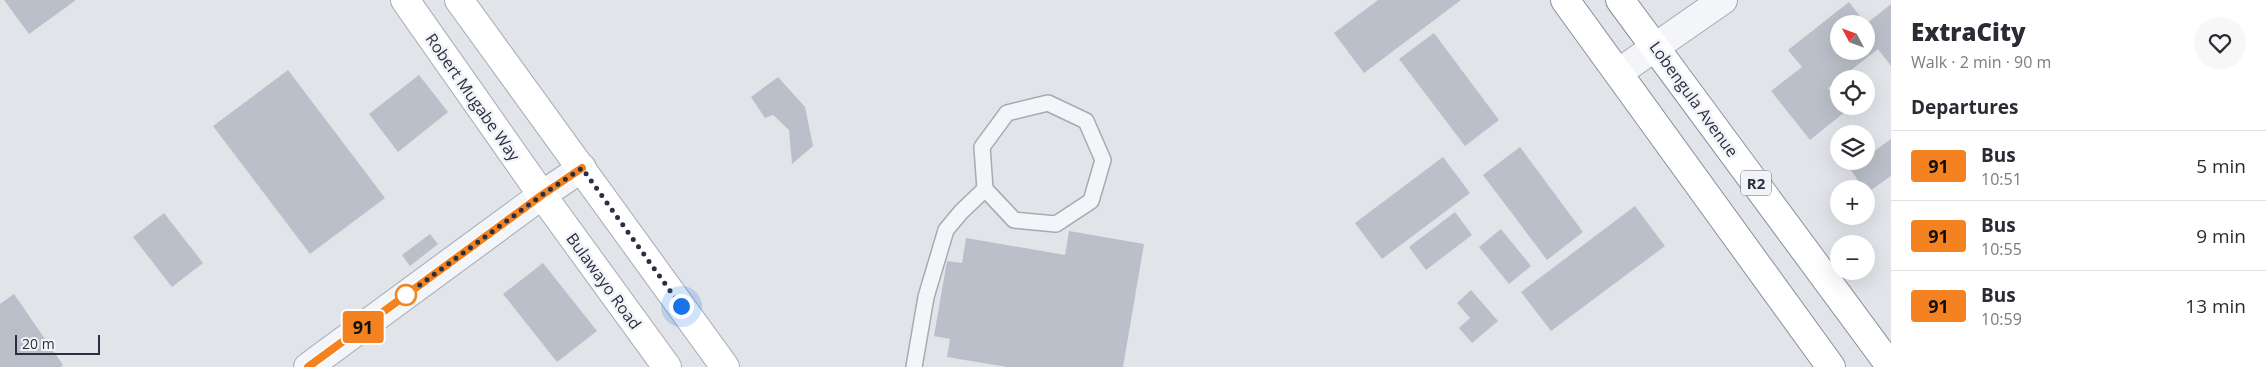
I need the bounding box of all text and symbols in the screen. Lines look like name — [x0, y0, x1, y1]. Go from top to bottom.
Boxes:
north arrow — [1830, 15, 1875, 60]
map controls — [1830, 15, 1875, 280]
text: ExtraCity — [1911, 15, 2026, 48]
button: heart — [2194, 17, 2246, 69]
street label: Robert Mugabe Way — [421, 29, 526, 166]
street label: Lobengula Avenue — [1645, 37, 1743, 161]
text: Walk · 2 min · 90 m — [1911, 51, 2051, 73]
button: locate — [1830, 70, 1875, 115]
text: Departures — [1911, 94, 2018, 120]
button: layers — [1830, 125, 1875, 170]
text: Bus — [1981, 142, 2016, 168]
text: 5 min — [2196, 153, 2246, 179]
text: 91 — [1928, 154, 1949, 178]
text: 10:51 — [1981, 168, 2022, 190]
road number: R2 — [1741, 170, 1771, 196]
button: + — [1830, 180, 1875, 225]
text: Bus — [1981, 212, 2016, 238]
text: 9 min — [2196, 223, 2246, 249]
text: 91 — [1928, 224, 1949, 248]
street label: Bulawayo Road — [561, 228, 647, 334]
button: − — [1830, 235, 1875, 280]
text: 10:55 — [1981, 238, 2022, 260]
text: Bus — [1981, 282, 2016, 308]
unlabelled marker — [395, 284, 417, 306]
text: 13 min — [2185, 293, 2246, 319]
your location — [669, 294, 694, 319]
text: 91 — [1928, 294, 1949, 318]
text: 10:59 — [1981, 308, 2022, 330]
line badge: 91 — [340, 311, 386, 343]
text: 91 — [353, 315, 373, 339]
scale bar — [15, 332, 100, 355]
text: 20 m — [22, 334, 55, 353]

